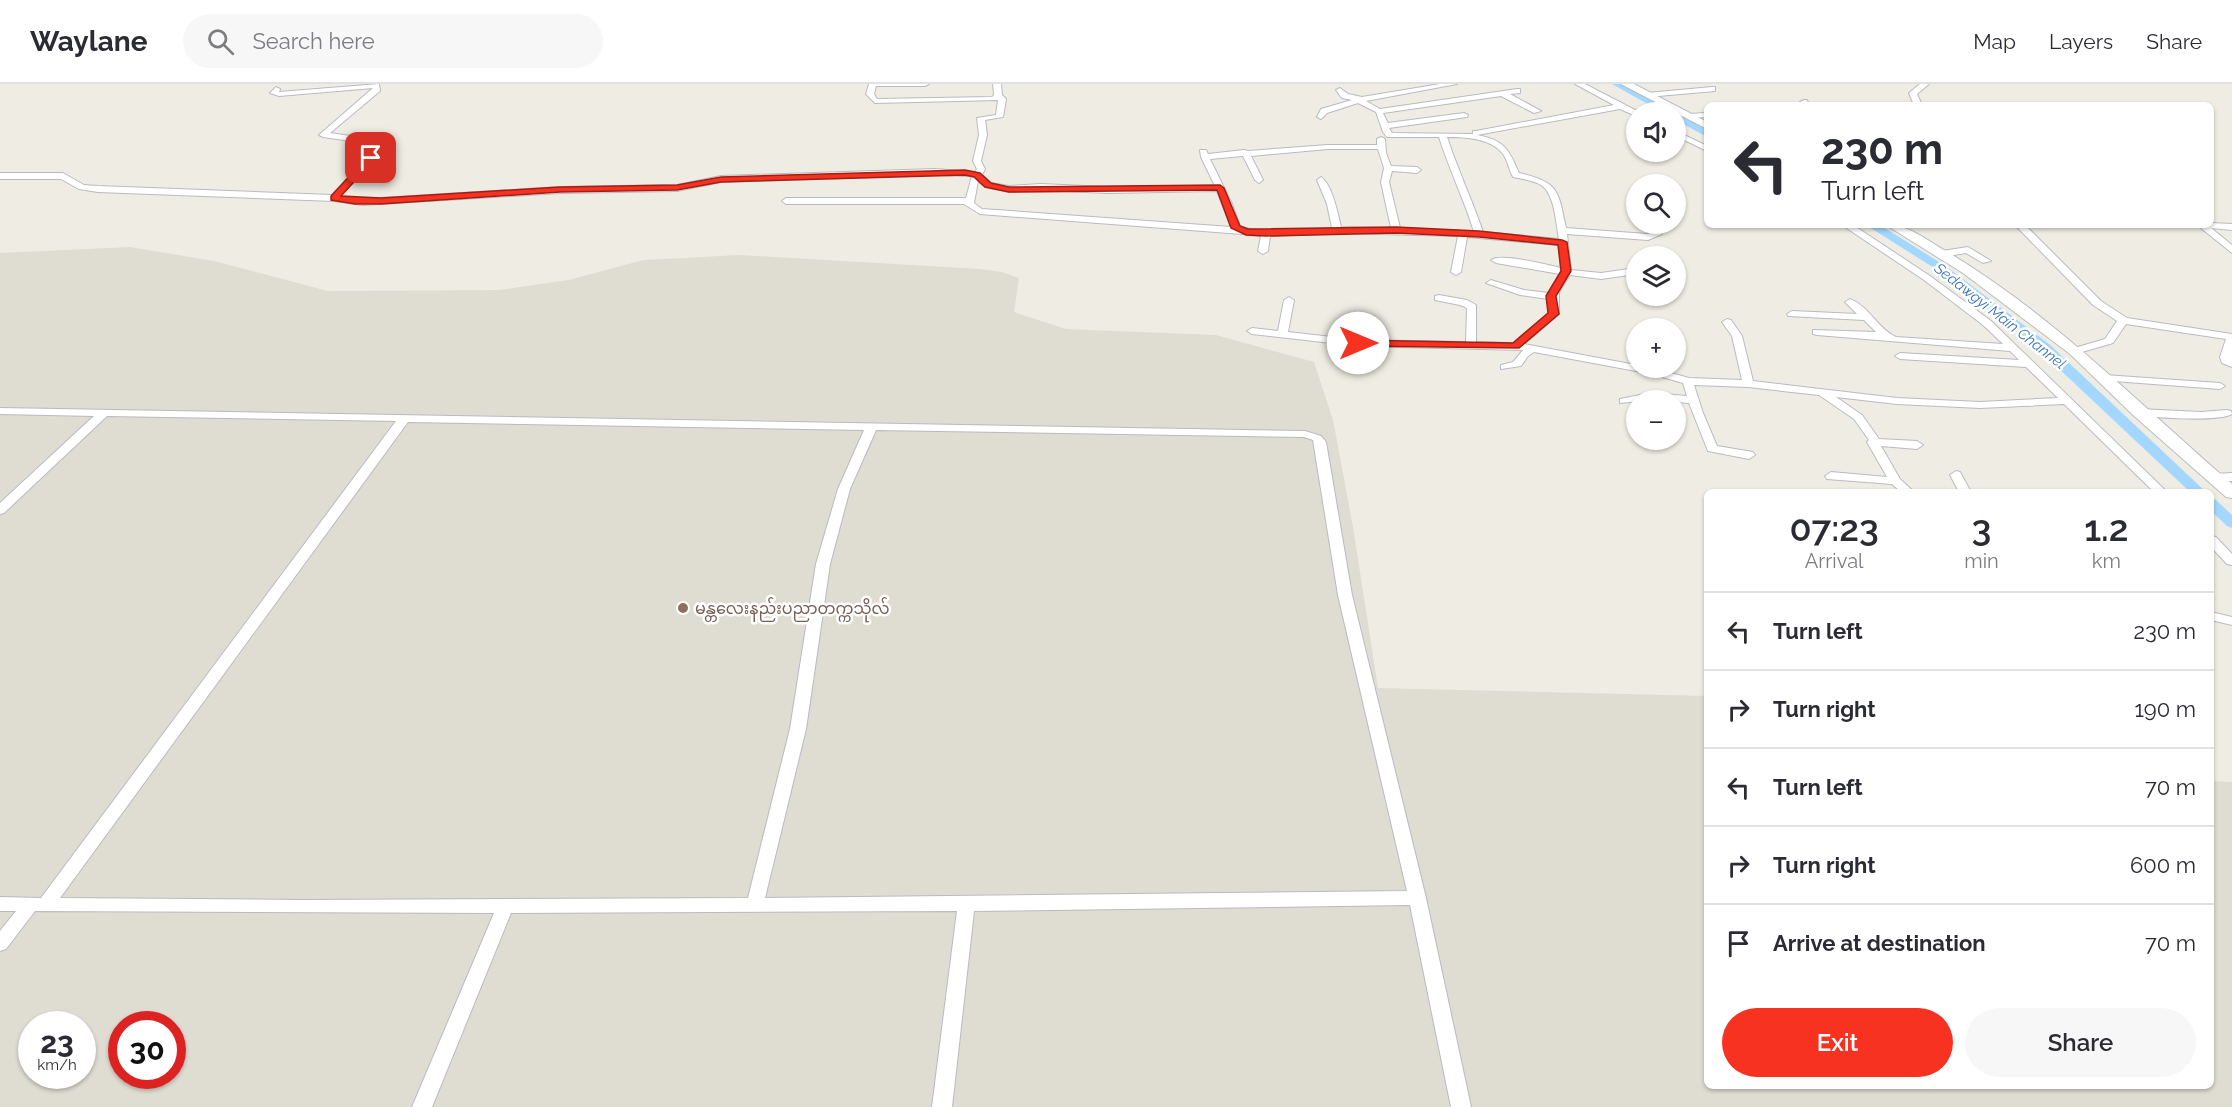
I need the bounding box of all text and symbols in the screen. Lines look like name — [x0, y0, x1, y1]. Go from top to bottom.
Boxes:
search box — [183, 14, 603, 68]
text: Waylane — [30, 25, 147, 58]
icon: search — [204, 25, 237, 58]
text: Search here — [252, 28, 375, 54]
text: Map — [1973, 29, 2016, 54]
text: Layers — [2049, 29, 2113, 54]
text: Share — [2146, 29, 2202, 54]
map controls — [1626, 102, 1686, 450]
button: sound — [1626, 102, 1686, 162]
text: 230 m — [1821, 125, 1943, 174]
icon: left — [1722, 126, 1800, 204]
pin — [345, 132, 396, 183]
icon: arrive — [354, 141, 387, 174]
button: search — [1626, 174, 1686, 234]
text: Turn left — [1821, 175, 1924, 206]
button: layers — [1626, 246, 1686, 306]
water label: Sedawgyi Main Channel — [1930, 259, 2069, 373]
position arrow — [1326, 311, 1390, 375]
button: + — [1626, 318, 1686, 378]
button: − — [1626, 390, 1686, 450]
text: 07:23 — [1789, 507, 1879, 549]
text: 3 — [1972, 507, 1991, 549]
text: 1.2 — [2084, 507, 2129, 549]
text: Arrival — [1805, 549, 1863, 573]
text: min — [1964, 549, 1999, 573]
text: km — [2092, 549, 2121, 573]
place label: မန္တလေးနည်းပညာတက္ကသိုလ် — [695, 597, 890, 623]
marker: မန္တလေးနည်းပညာတက္ကသိုလ် — [676, 601, 690, 615]
icon: left — [1722, 615, 1755, 648]
text: Turn left — [1773, 618, 1863, 644]
text: 230 m — [2133, 618, 2196, 644]
icon: right — [1722, 693, 1755, 726]
text: Turn right — [1773, 696, 1876, 722]
text: 190 m — [2134, 696, 2196, 722]
icon: left — [1722, 771, 1755, 804]
text: Turn left — [1773, 774, 1863, 800]
text: 70 m — [2145, 774, 2196, 800]
icon: right — [1722, 849, 1755, 882]
text: Turn right — [1773, 852, 1876, 878]
text: 600 m — [2130, 852, 2196, 878]
icon: arrive — [1722, 927, 1755, 960]
text: Arrive at destination — [1773, 930, 1986, 956]
text: 70 m — [2145, 930, 2196, 956]
button: Exit — [1722, 1008, 1953, 1077]
button: Share — [1965, 1008, 2196, 1077]
speed limit sign: 30 — [108, 1011, 186, 1089]
text: 23 — [40, 1025, 74, 1060]
text: km/h — [37, 1056, 77, 1074]

